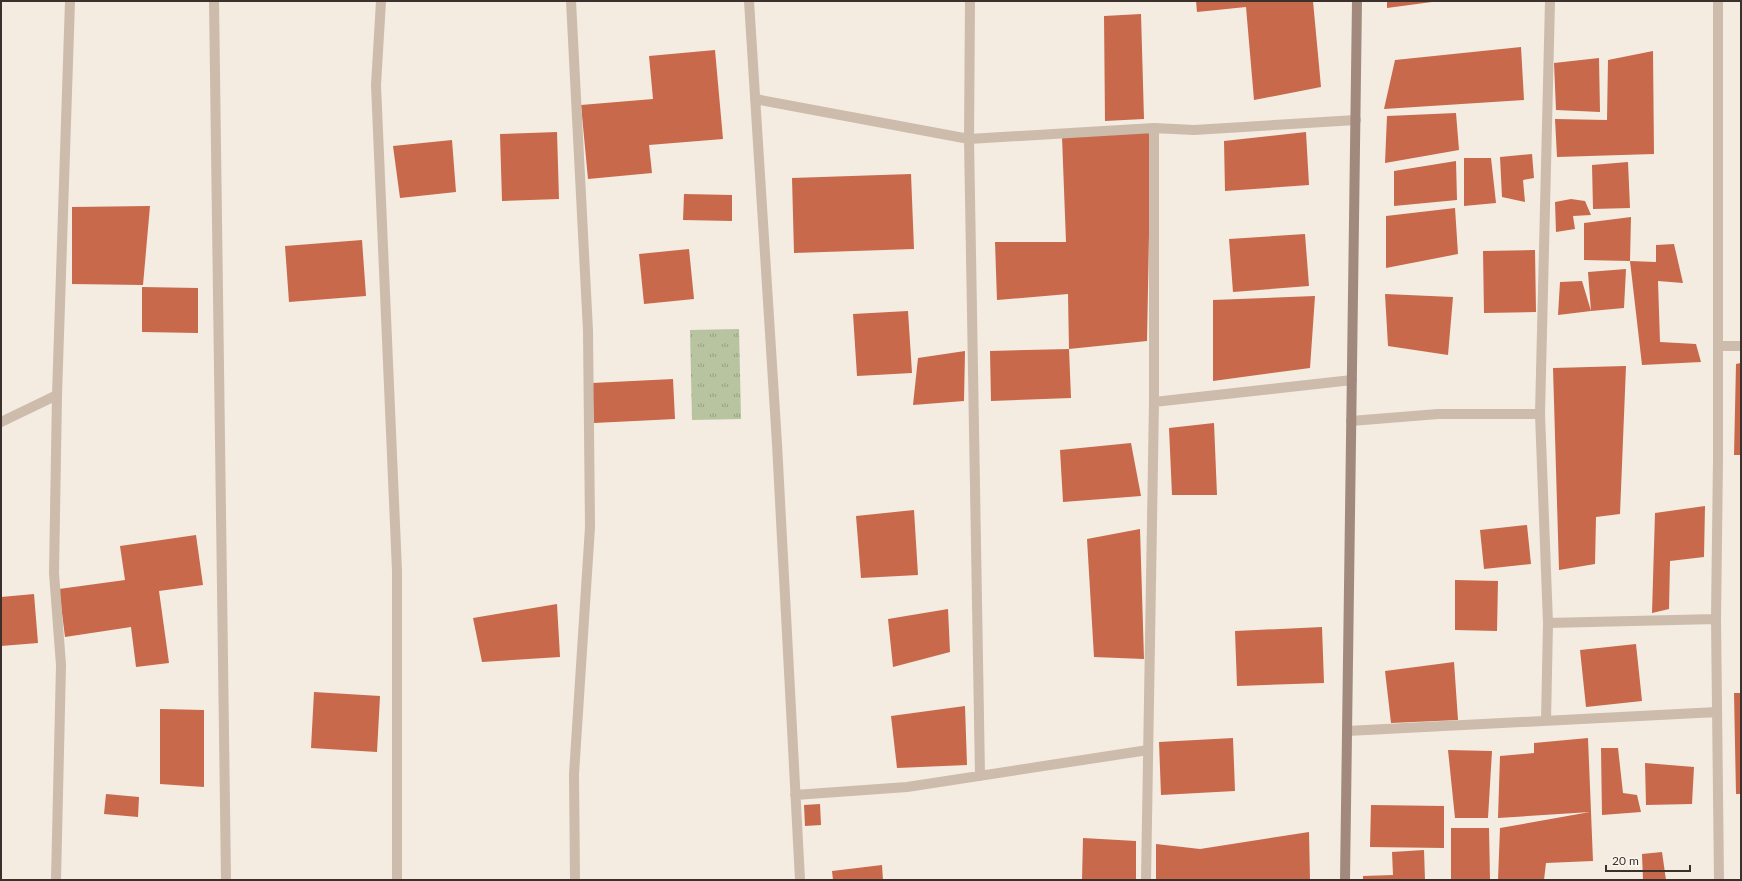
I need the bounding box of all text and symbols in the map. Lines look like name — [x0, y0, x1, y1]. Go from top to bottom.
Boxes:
scale bar — [1606, 847, 1690, 873]
text: 20 m — [1612, 853, 1639, 868]

